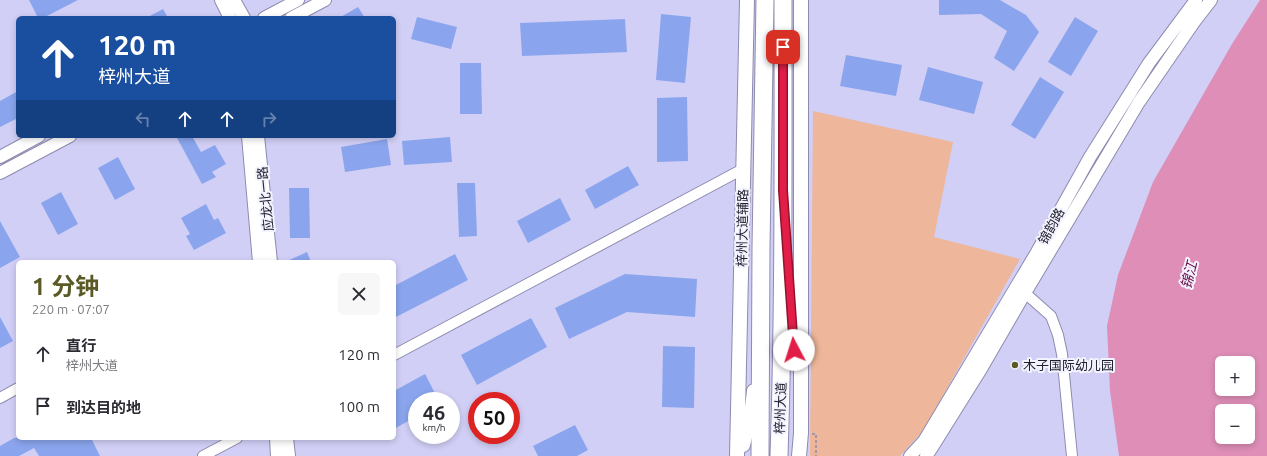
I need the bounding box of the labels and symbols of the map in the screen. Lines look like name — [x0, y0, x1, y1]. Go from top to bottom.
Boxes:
pin — [766, 30, 800, 64]
street label: 应龙北一路 — [255, 166, 275, 232]
street label: 梓州大道辅路 — [734, 189, 750, 267]
street label: 锦韵路 — [1035, 206, 1067, 246]
water label: 锦江 — [1178, 258, 1201, 291]
position arrow — [773, 329, 815, 371]
place label: 木子国际幼儿园 — [1023, 358, 1114, 372]
marker: 木子国际幼儿园 — [1010, 360, 1020, 370]
street label: 梓州大道 — [772, 382, 788, 434]
speed limit sign: 50 — [468, 392, 520, 444]

